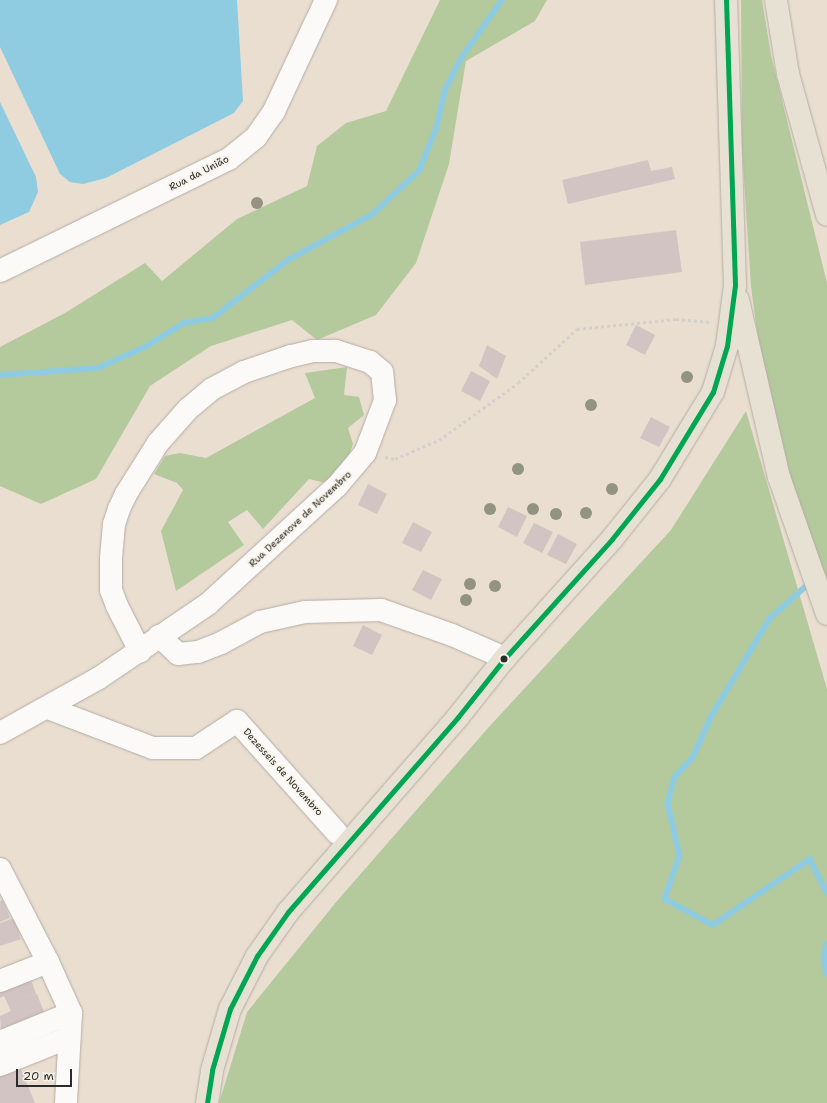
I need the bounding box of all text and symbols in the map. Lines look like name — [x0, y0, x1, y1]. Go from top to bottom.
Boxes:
street label: Rua da União — [167, 153, 231, 193]
street label: Rua Dezenove de Novembro — [246, 468, 354, 570]
unlabelled marker — [499, 654, 509, 664]
street label: Dezesseis de Novembro — [241, 726, 325, 818]
scale bar — [18, 1061, 74, 1087]
text: 20 m — [23, 1068, 54, 1084]

